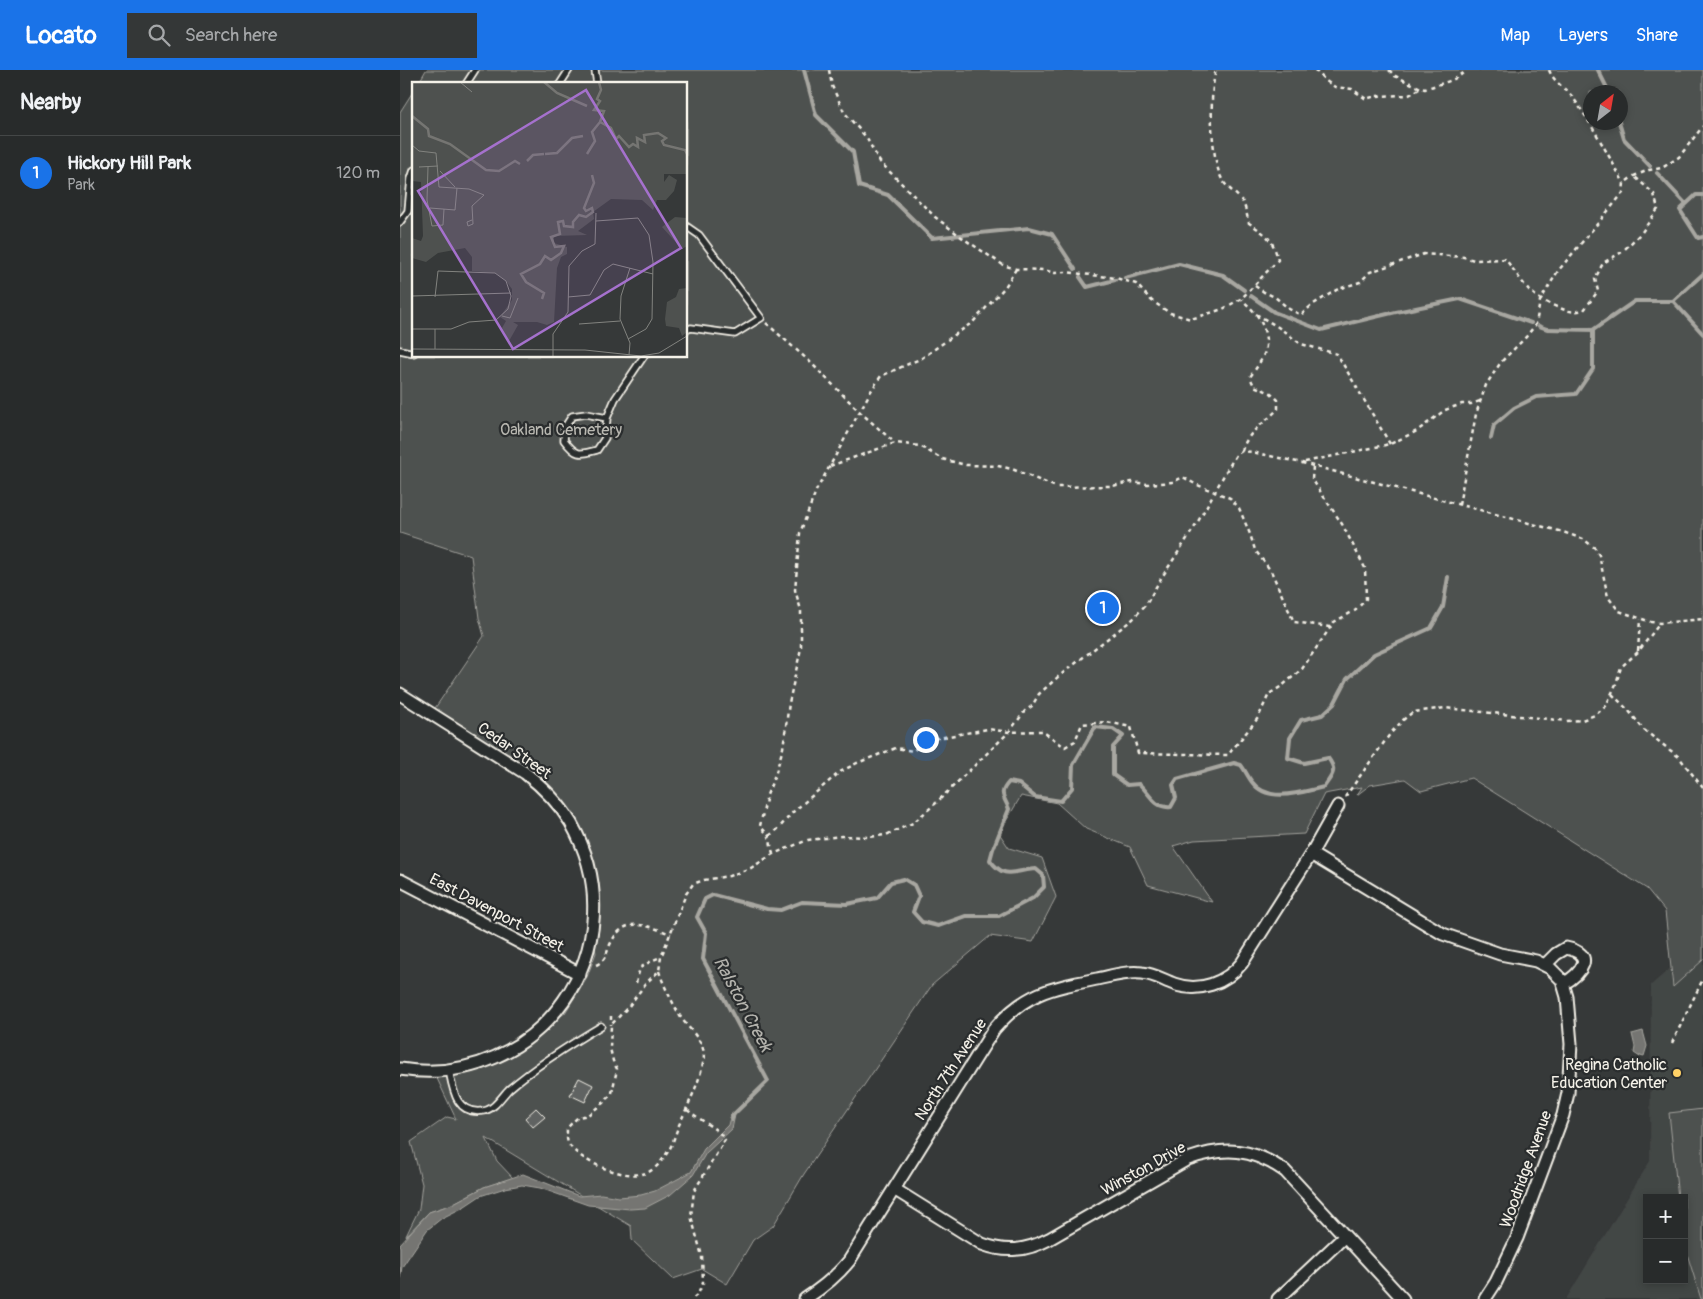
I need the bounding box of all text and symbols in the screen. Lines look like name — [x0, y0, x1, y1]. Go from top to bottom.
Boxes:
search box — [127, 13, 477, 58]
text: Locato — [25, 21, 97, 50]
icon: search — [145, 21, 173, 49]
text: Search here — [185, 23, 277, 47]
text: Map — [1501, 24, 1530, 47]
text: Layers — [1558, 24, 1608, 47]
text: Share — [1636, 24, 1678, 47]
inset map — [412, 82, 688, 358]
north arrow — [1583, 85, 1628, 130]
text: Nearby — [20, 89, 81, 116]
text: Hickory Hill Park — [67, 151, 191, 175]
text: 1 — [33, 163, 39, 183]
text: 120 m — [336, 163, 380, 183]
text: Park — [67, 175, 95, 195]
park label: Oakland Cemetery — [500, 420, 622, 440]
pin: 1 — [1087, 589, 1119, 627]
street label: Cedar Street — [474, 718, 556, 784]
your location — [913, 727, 939, 753]
street label: East Davenport Street — [426, 869, 568, 957]
water label: Ralston Creek — [708, 953, 778, 1057]
street label: North 7th Avenue — [910, 1015, 991, 1124]
place label: Regina Catholic Education Center — [1551, 1055, 1667, 1093]
marker: Regina Catholic Education Center — [1671, 1067, 1683, 1079]
street label: Woodridge Avenue — [1495, 1108, 1557, 1231]
street label: Winston Drive — [1098, 1137, 1189, 1200]
map controls — [1643, 1194, 1688, 1284]
button: + — [1643, 1194, 1688, 1239]
button: − — [1643, 1239, 1688, 1284]

